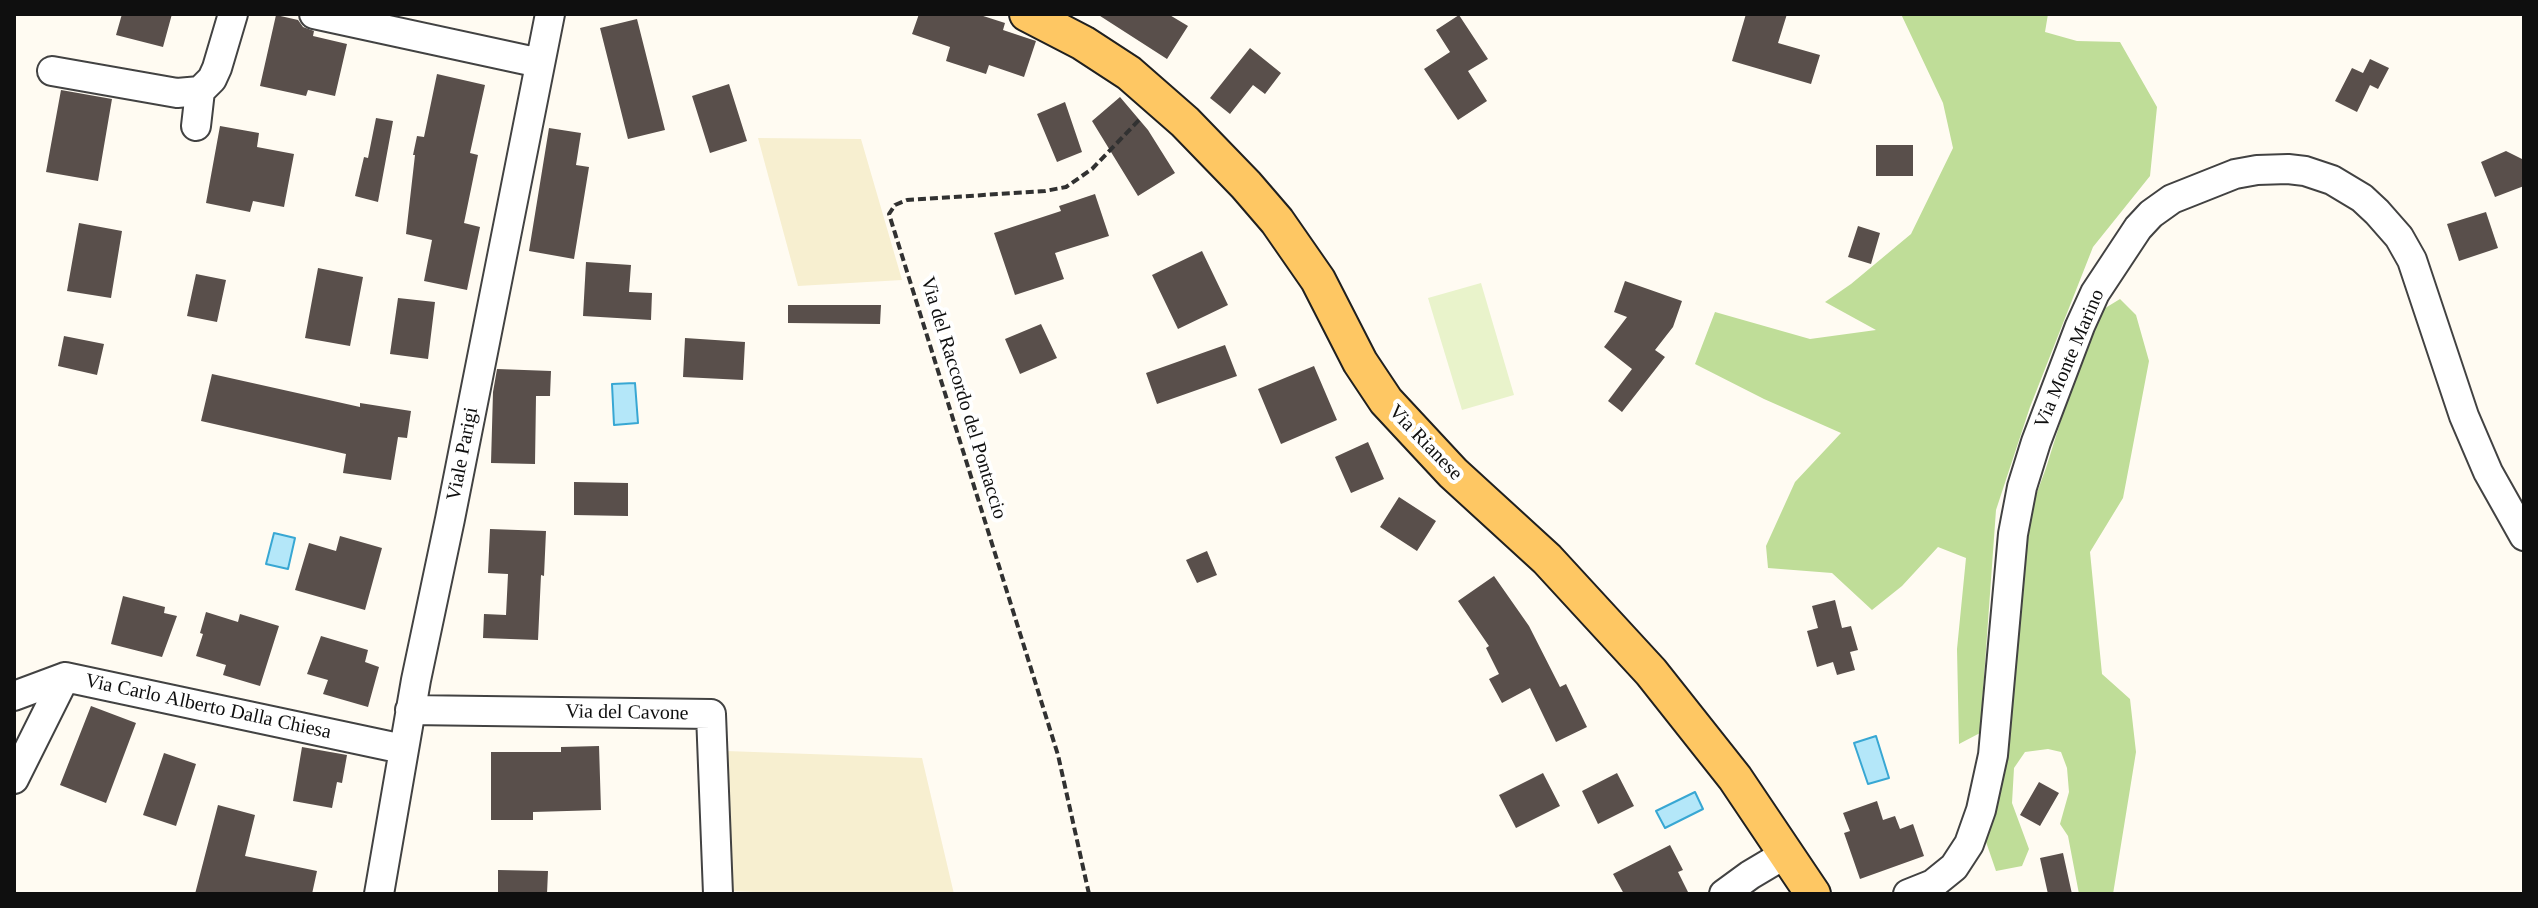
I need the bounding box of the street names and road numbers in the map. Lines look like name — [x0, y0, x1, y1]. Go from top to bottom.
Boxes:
street label: Via del Raccordo del Pontaccio — [915, 274, 1011, 522]
street label: Via Monte Marino — [2030, 286, 2110, 432]
street label: Via Rianese — [1383, 400, 1467, 486]
street label: Viale Parigi — [442, 405, 484, 503]
street label: Via Carlo Alberto Dalla Chiesa — [83, 669, 333, 745]
street label: Via del Cavone — [565, 700, 689, 726]

